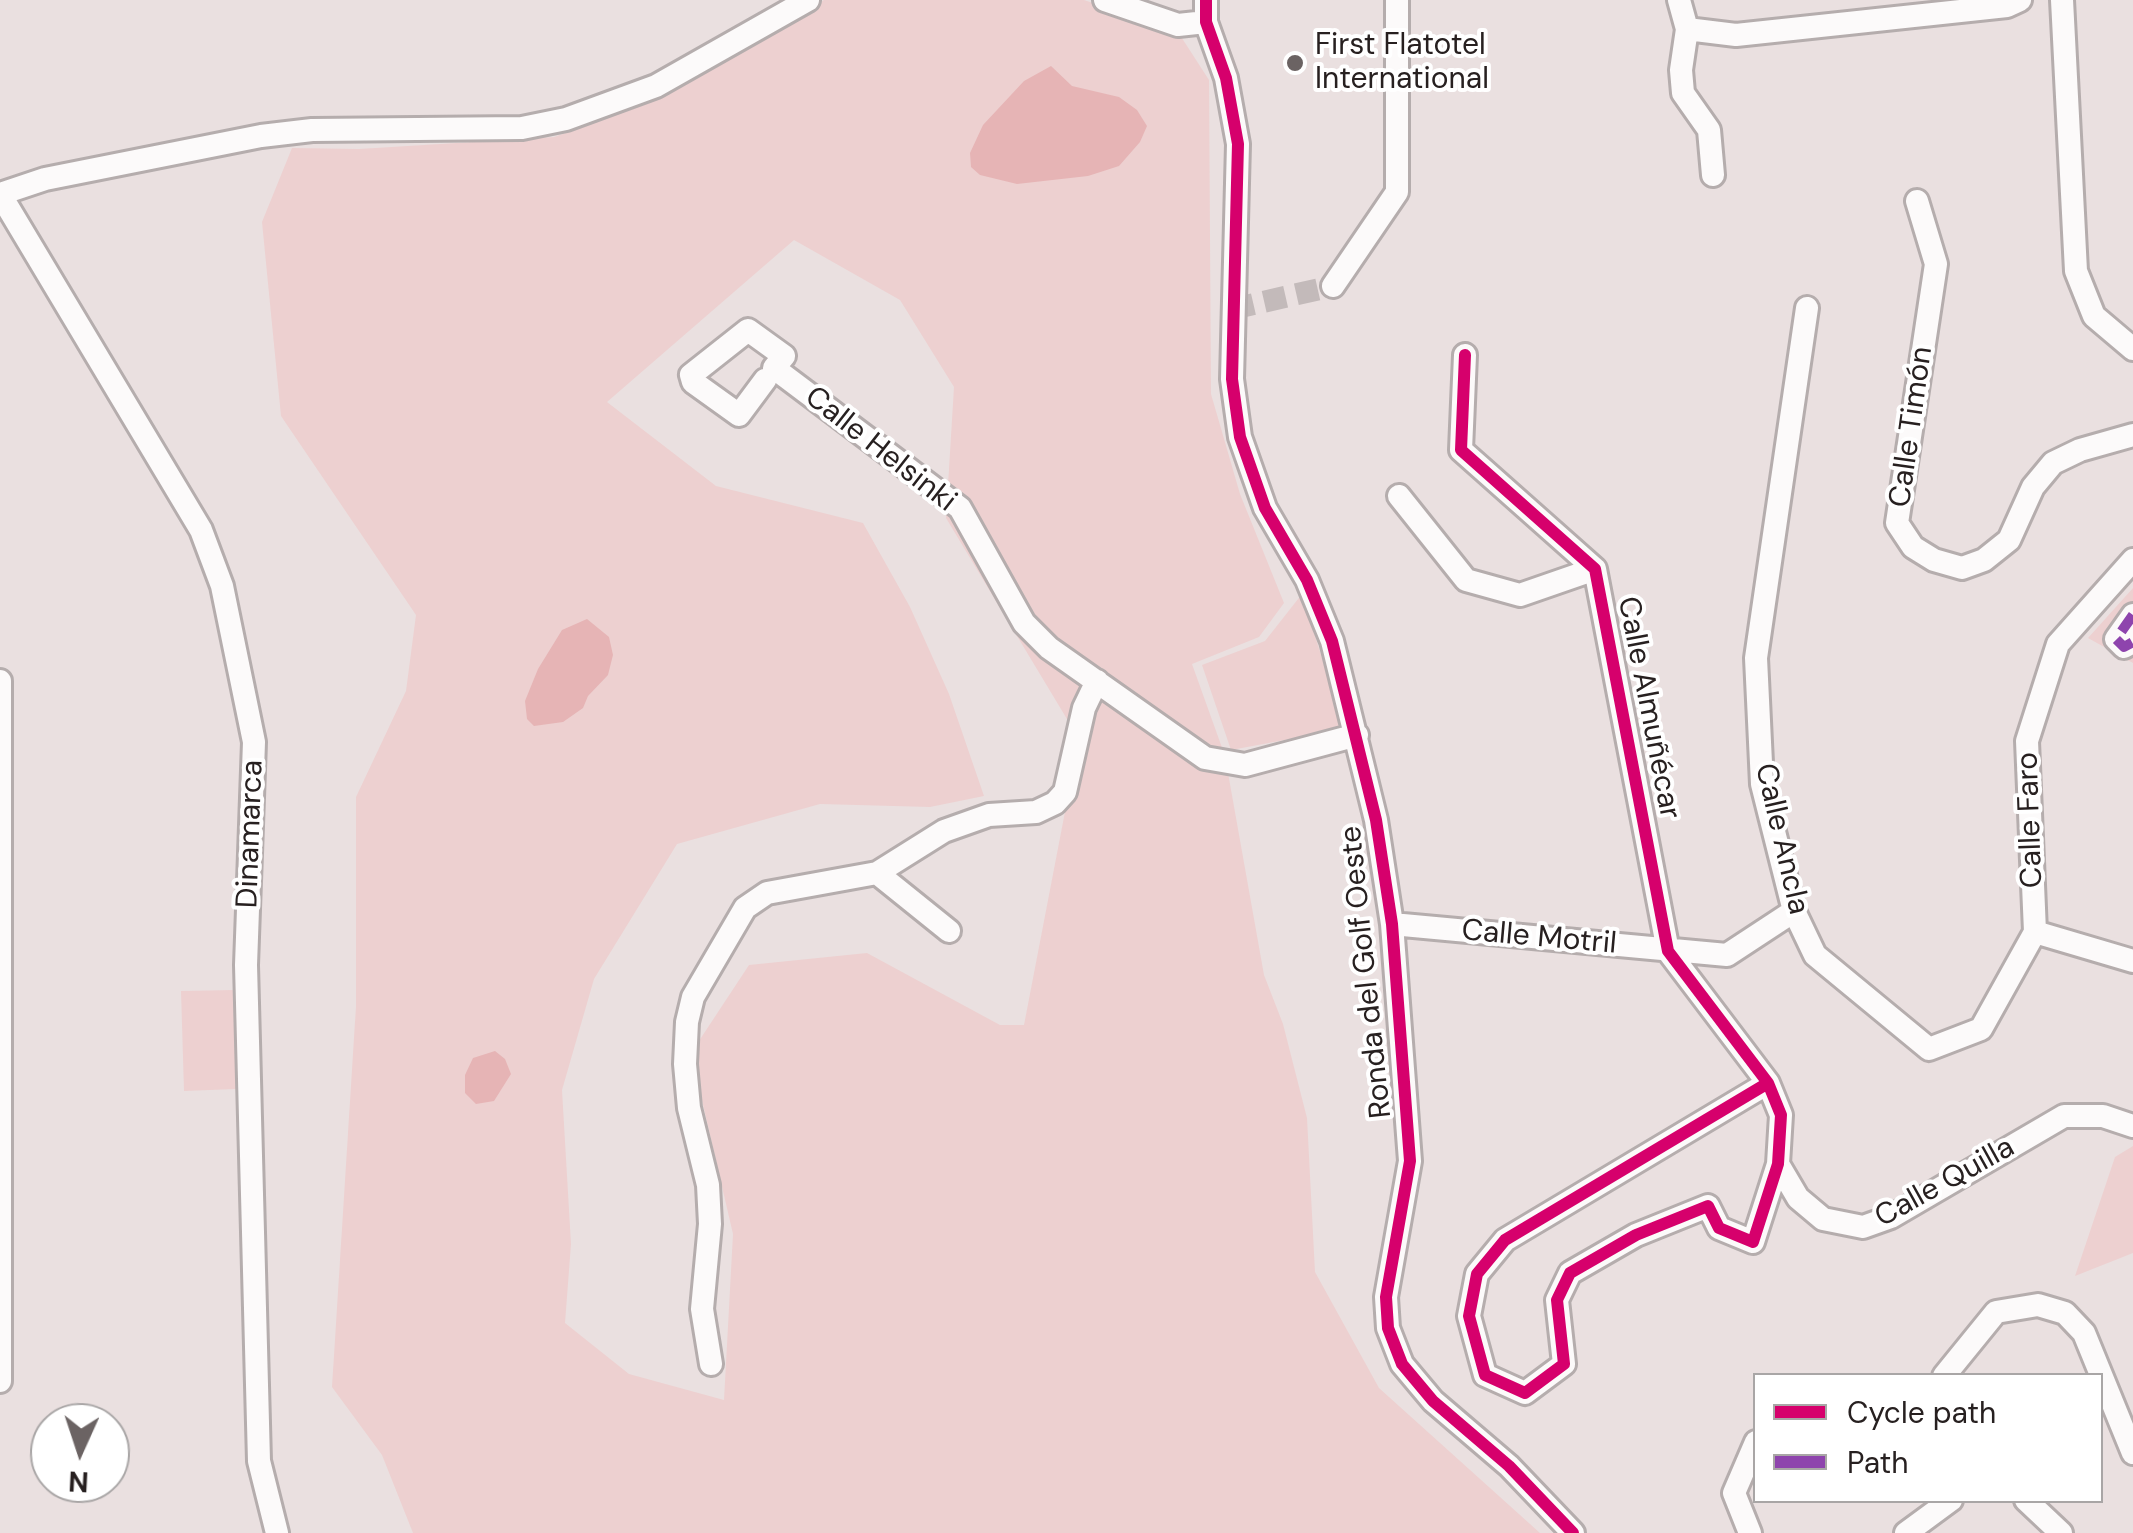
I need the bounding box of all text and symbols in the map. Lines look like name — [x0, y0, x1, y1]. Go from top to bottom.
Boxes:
place label: First Flatotel International — [1315, 28, 1489, 98]
marker: First Flatotel International — [1284, 52, 1306, 74]
street label: Calle Timón — [1883, 344, 1941, 510]
street label: Calle Helsinki — [797, 380, 963, 520]
street label: Calle Almuñécar — [1609, 594, 1687, 822]
street label: Calle Faro — [2011, 751, 2051, 889]
street label: Dinamarca — [230, 759, 272, 909]
street label: Calle Ancla — [1746, 760, 1816, 918]
street label: Ronda del Golf Oeste — [1334, 824, 1400, 1120]
street label: Calle Motril — [1460, 913, 1618, 963]
street label: Calle Quilla — [1869, 1130, 2021, 1236]
legend — [1753, 1373, 2103, 1503]
text: Cycle path — [1847, 1393, 1996, 1432]
north arrow — [30, 1403, 130, 1503]
text: Path — [1847, 1443, 1909, 1482]
text: N — [67, 1462, 90, 1500]

